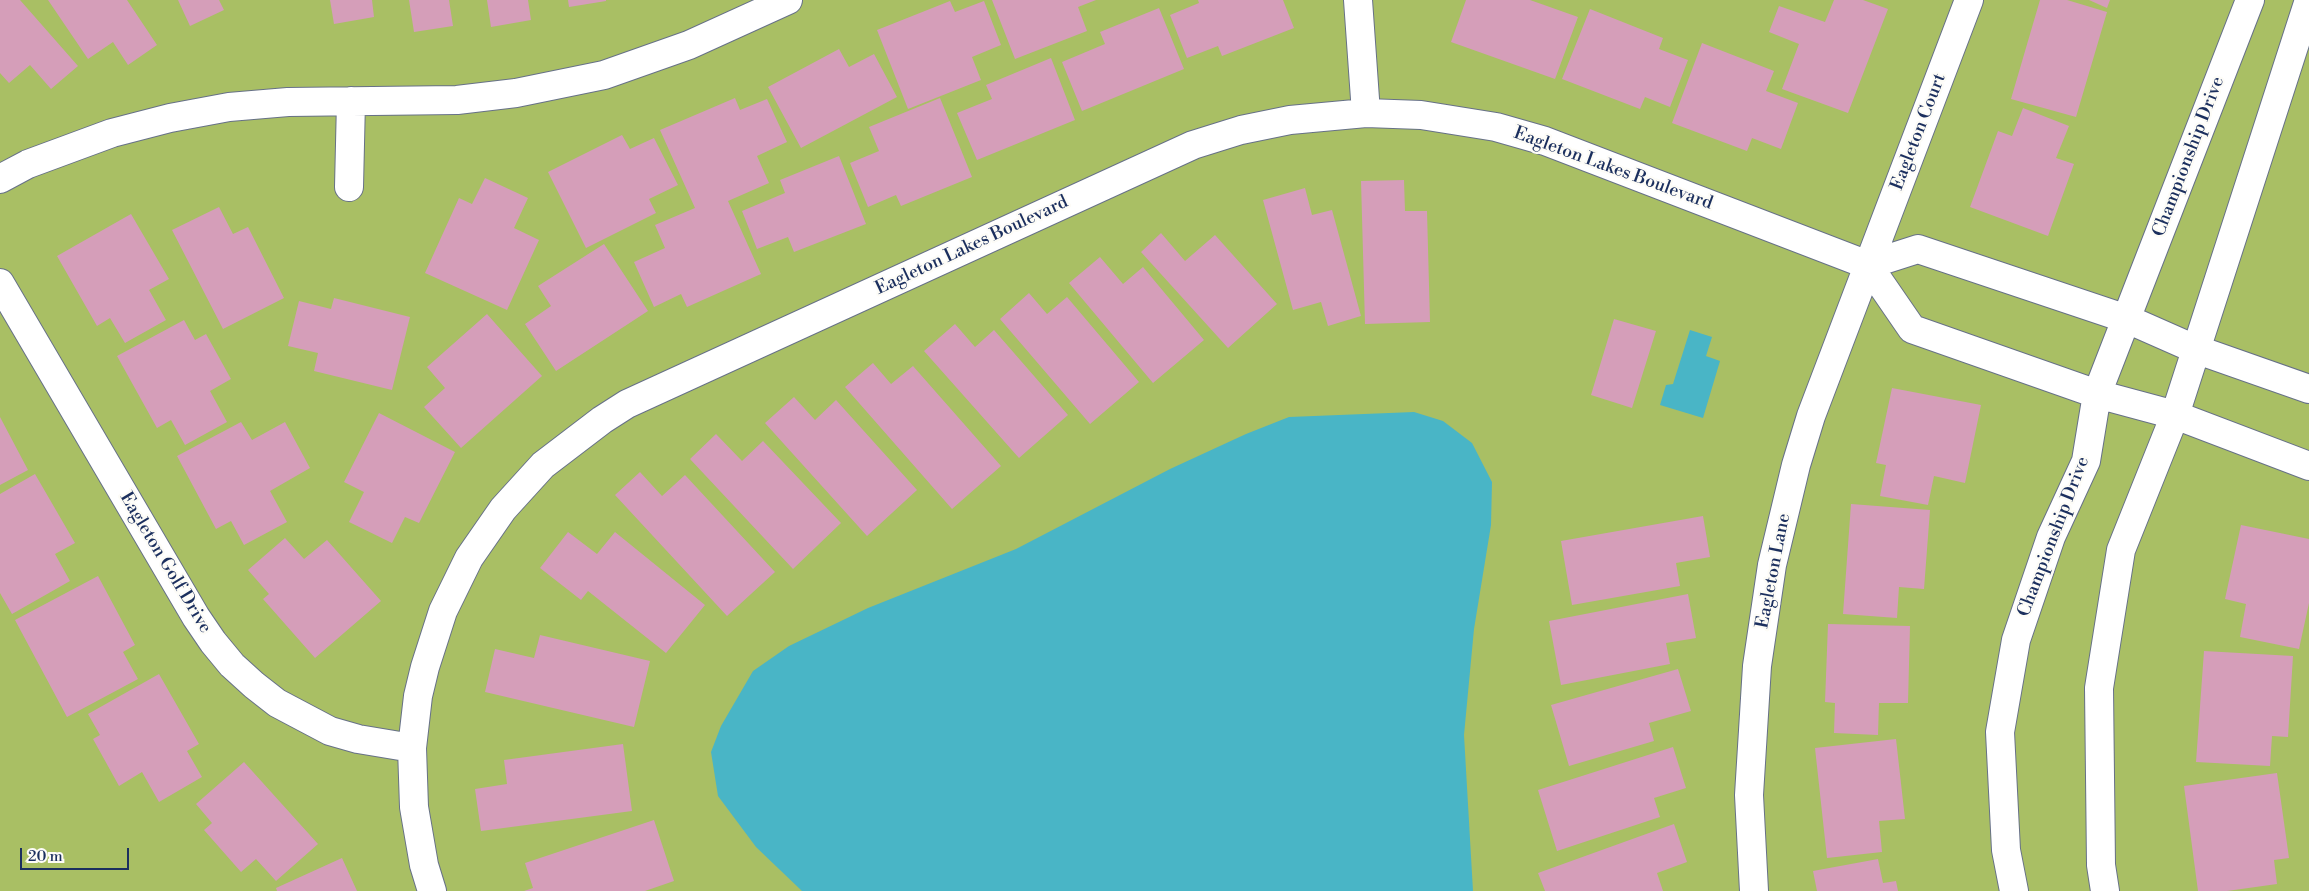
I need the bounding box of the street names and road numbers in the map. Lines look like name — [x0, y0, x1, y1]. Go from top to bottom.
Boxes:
street label: Eagleton Court — [1887, 71, 1951, 193]
street label: Championship Drive — [2149, 74, 2229, 240]
street label: Eagleton Lakes Boulevard — [1511, 123, 1715, 215]
street label: Eagleton Lakes Boulevard — [872, 192, 1072, 300]
street label: Championship Drive — [2014, 454, 2094, 620]
street label: Eagleton Golf Drive — [114, 489, 216, 637]
street label: Eagleton Lane — [1752, 512, 1796, 630]

